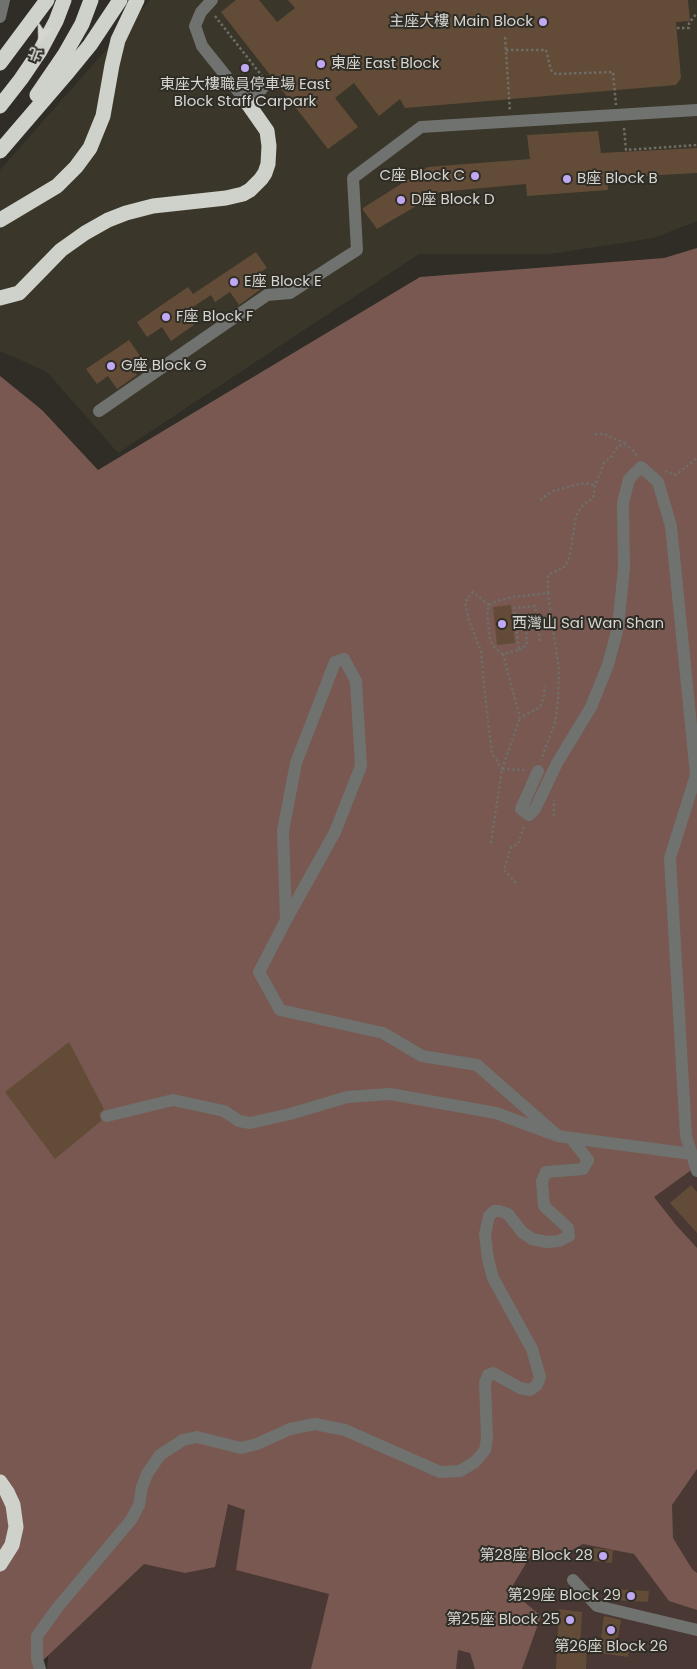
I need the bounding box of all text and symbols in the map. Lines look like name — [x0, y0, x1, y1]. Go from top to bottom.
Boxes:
place label: 主座大樓 Main Block — [389, 13, 533, 31]
north arrow — [15, 15, 65, 65]
marker: 主座大樓 Main Block — [537, 16, 549, 28]
text: 北 — [25, 42, 45, 66]
place label: 東座 East Block — [331, 55, 439, 73]
marker: 東座 East Block — [315, 58, 327, 70]
marker: 東座大樓職員停車場 East Block Staff Carpark — [239, 62, 251, 74]
place label: 東座大樓職員停車場 East Block Staff Carpark — [160, 76, 330, 111]
place label: C座 Block C — [380, 167, 465, 185]
marker: C座 Block C — [469, 170, 481, 182]
place label: B座 Block B — [577, 170, 658, 188]
marker: B座 Block B — [561, 173, 573, 185]
place label: D座 Block D — [411, 191, 495, 209]
marker: D座 Block D — [395, 194, 407, 206]
place label: E座 Block E — [244, 273, 322, 291]
marker: E座 Block E — [228, 276, 240, 288]
place label: F座 Block F — [176, 308, 253, 326]
marker: F座 Block F — [160, 311, 172, 323]
place label: G座 Block G — [121, 357, 207, 375]
marker: G座 Block G — [105, 360, 117, 372]
place label: 西灣山 Sai Wan Shan — [512, 615, 664, 633]
marker: 西灣山 Sai Wan Shan — [496, 618, 508, 630]
place label: 第28座 Block 28 — [479, 1547, 593, 1565]
marker: 第28座 Block 28 — [597, 1550, 609, 1562]
place label: 第29座 Block 29 — [508, 1587, 621, 1605]
marker: 第29座 Block 29 — [625, 1590, 637, 1602]
place label: 第25座 Block 25 — [447, 1611, 560, 1629]
marker: 第25座 Block 25 — [564, 1614, 576, 1626]
marker: 第26座 Block 26 — [605, 1624, 617, 1636]
place label: 第26座 Block 26 — [554, 1638, 668, 1656]

